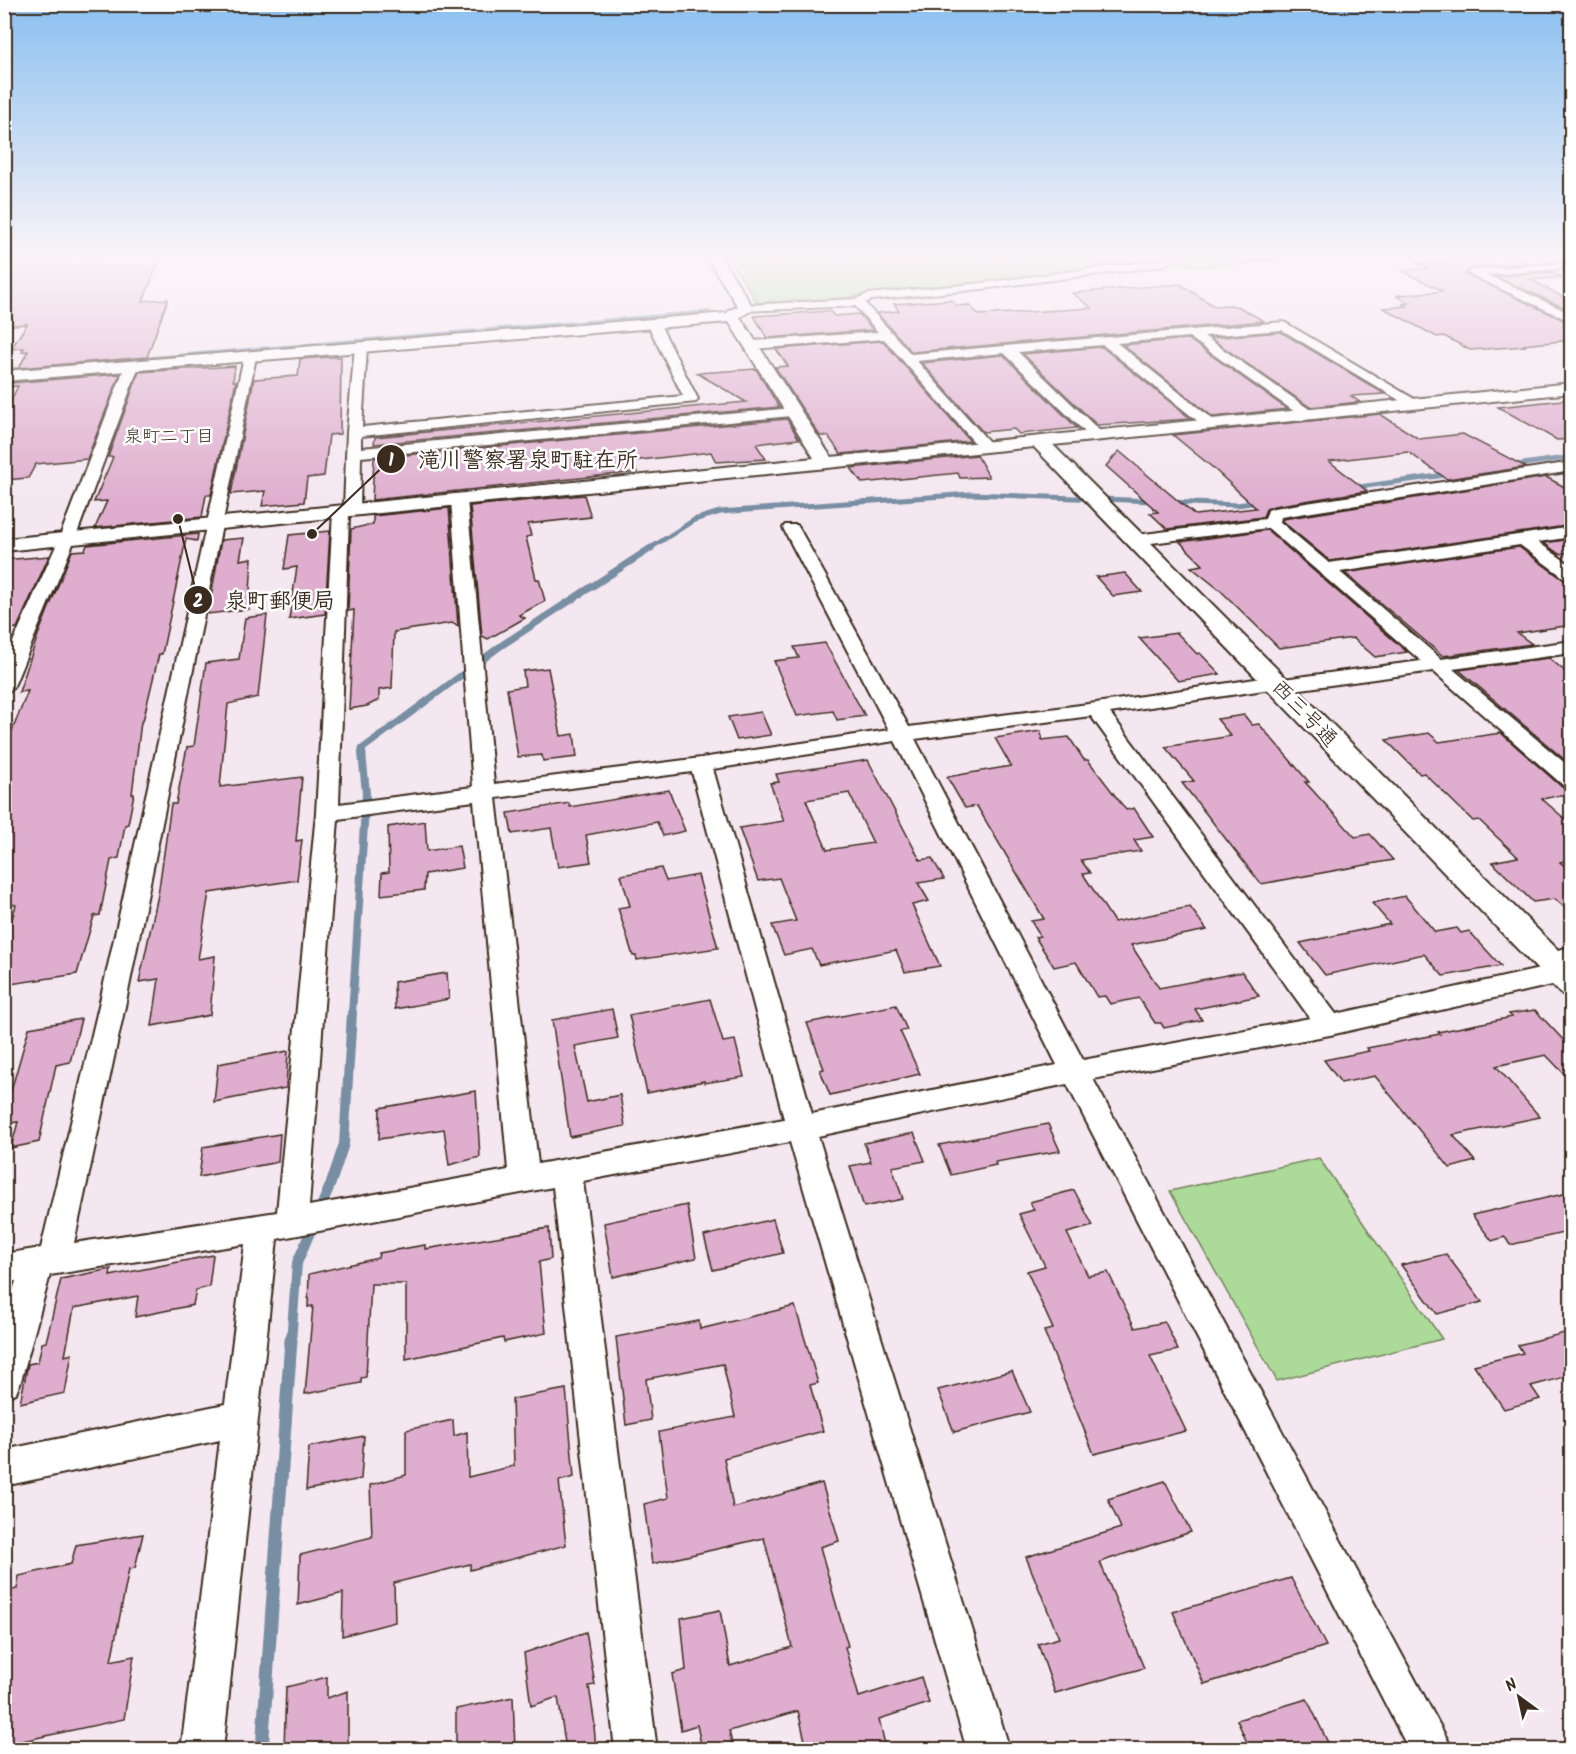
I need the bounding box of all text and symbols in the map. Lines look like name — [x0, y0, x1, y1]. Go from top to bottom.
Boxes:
district label: 泉町二丁目 — [124, 423, 214, 452]
callout: 滝川警察署泉町駐在所 — [376, 439, 650, 479]
text: 滝川警察署泉町駐在所 — [418, 444, 638, 479]
text: 1 — [388, 447, 394, 476]
callout: 泉町郵便局 — [183, 580, 347, 620]
text: 泉町郵便局 — [225, 585, 335, 620]
text: 2 — [193, 588, 203, 617]
street label: 西三号通 — [1263, 672, 1345, 756]
north arrow — [1489, 1667, 1549, 1727]
text: N — [1501, 1672, 1523, 1699]

